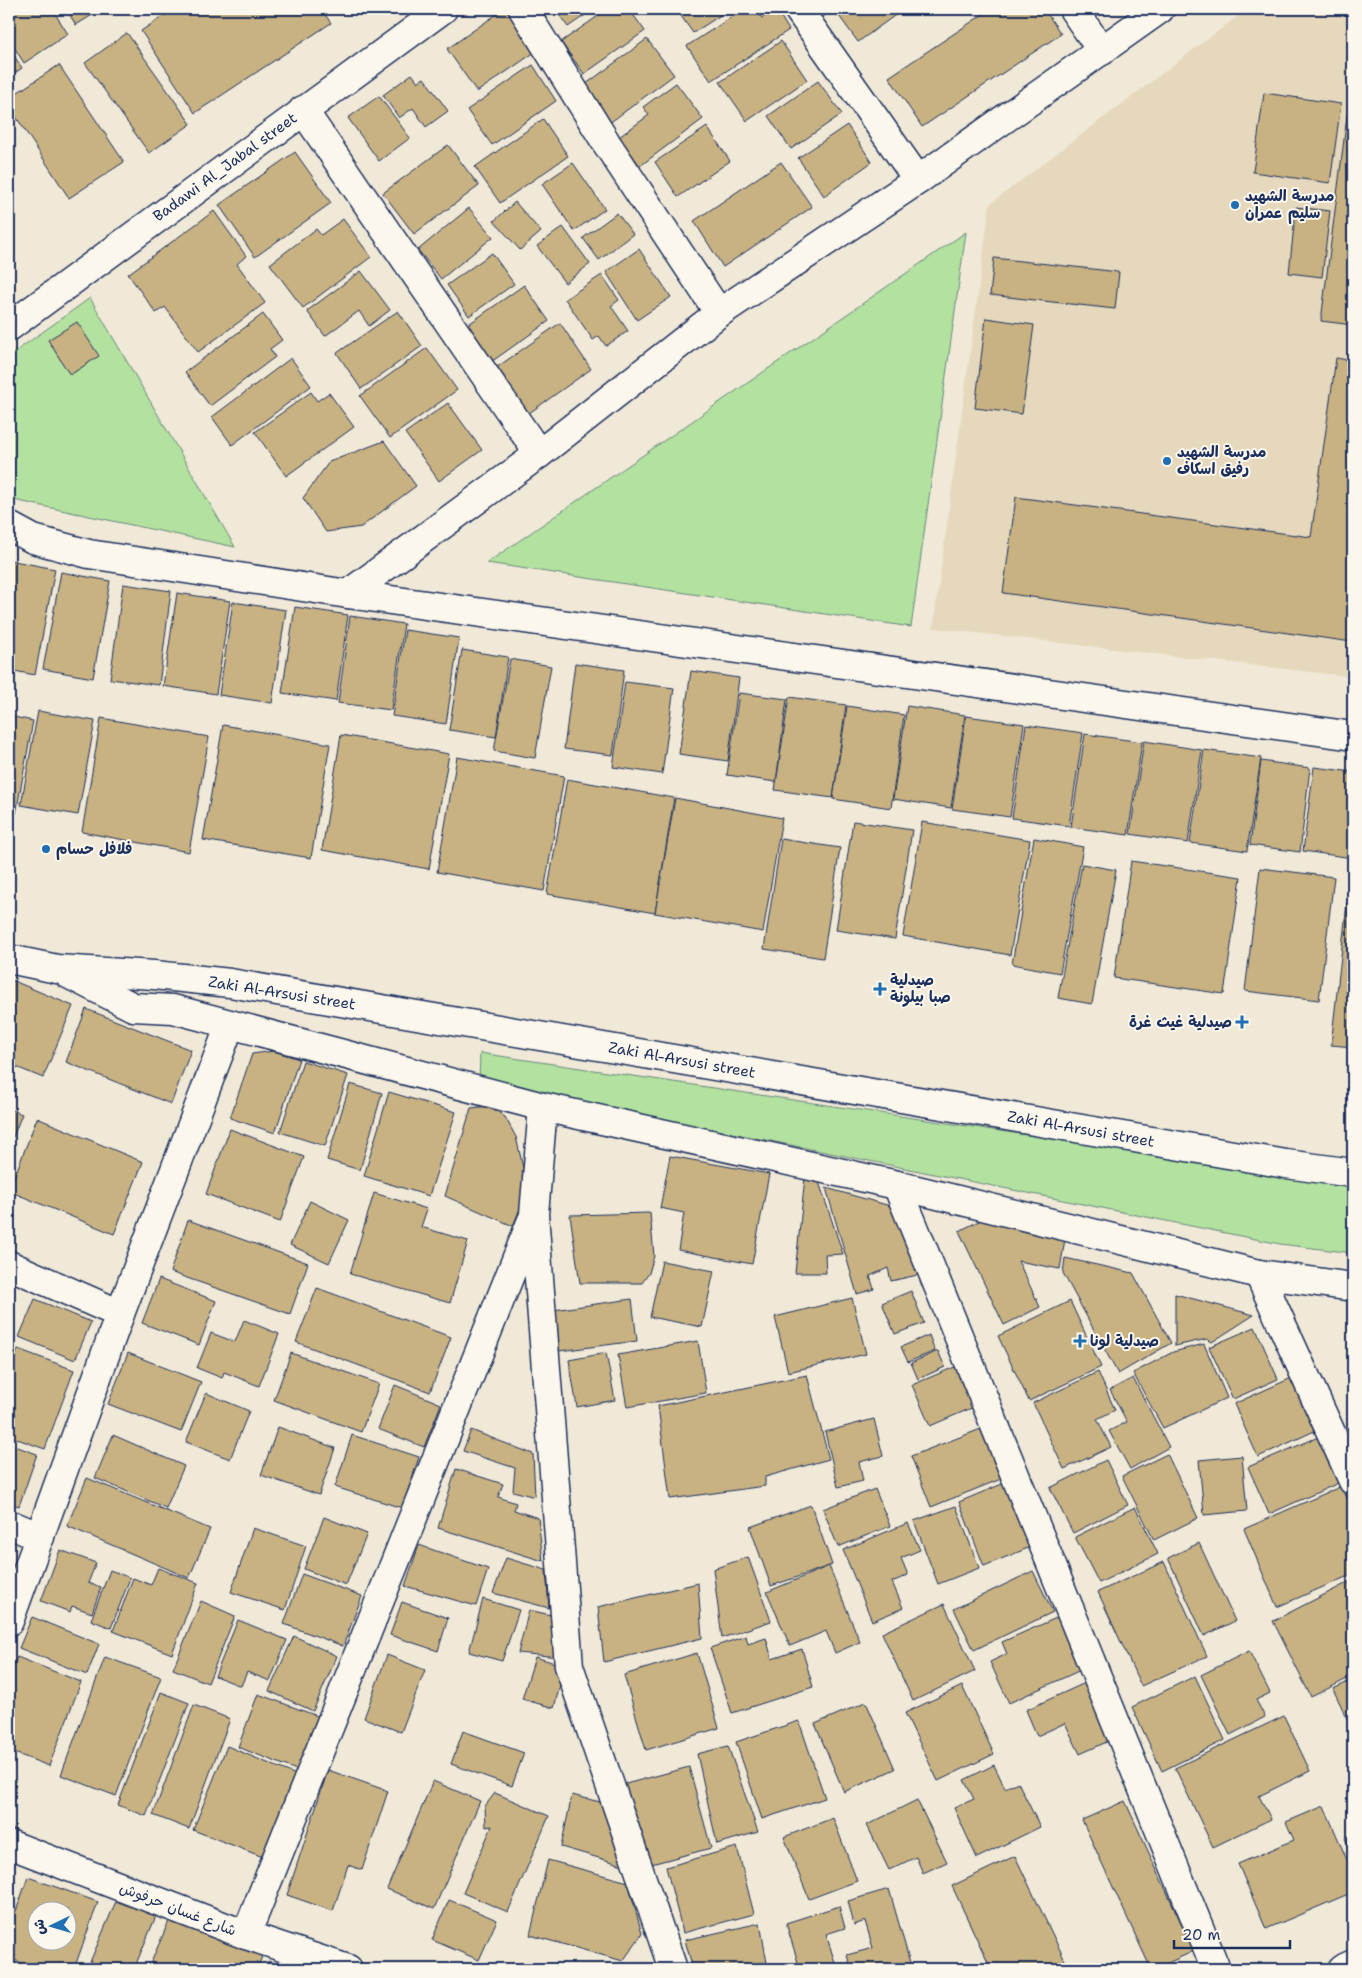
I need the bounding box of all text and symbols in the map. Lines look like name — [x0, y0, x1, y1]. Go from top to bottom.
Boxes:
street label: Badawi Al_Jabal street — [149, 108, 301, 226]
place label: مدرسة الشهيد سليم عمران — [1245, 186, 1335, 224]
marker: مدرسة الشهيد سليم عمران — [1229, 199, 1241, 211]
place label: مدرسة الشهيد رفيق اسكاف — [1177, 442, 1267, 479]
marker: مدرسة الشهيد رفيق اسكاف — [1161, 455, 1173, 467]
place label: فلافل حسام — [56, 839, 132, 860]
marker: فلافل حسام — [40, 843, 52, 855]
place label: صيدلية صبا بيلونة — [890, 970, 951, 1007]
street label: Zaki Al-Arsusi street — [207, 971, 357, 1015]
marker: صيدلية صبا بيلونة — [874, 983, 886, 995]
place label: صيدلية غيث غرة — [1129, 1012, 1232, 1032]
marker: صيدلية غيث غرة — [1236, 1016, 1248, 1028]
street label: Zaki Al-Arsusi street — [607, 1037, 757, 1083]
street label: Zaki Al-Arsusi street — [1006, 1106, 1156, 1152]
place label: صيدلية لونا — [1090, 1331, 1159, 1351]
marker: صيدلية لونا — [1074, 1335, 1086, 1347]
street label: شارع غسان حرفوش — [117, 1878, 239, 1940]
north arrow — [28, 1900, 78, 1950]
scale bar — [1174, 1918, 1291, 1950]
text: ش — [29, 1919, 49, 1936]
text: 20 m — [1182, 1925, 1221, 1945]

